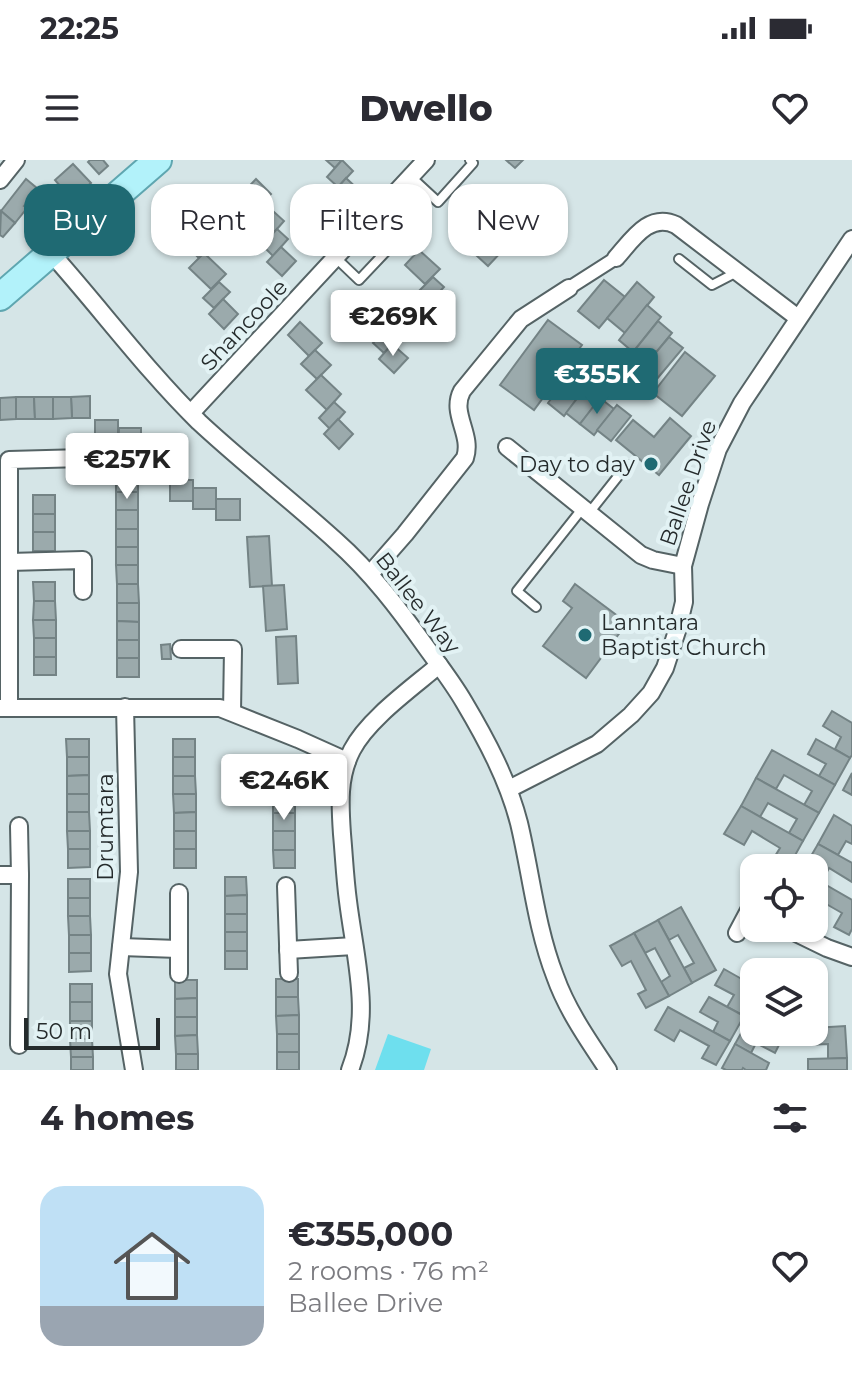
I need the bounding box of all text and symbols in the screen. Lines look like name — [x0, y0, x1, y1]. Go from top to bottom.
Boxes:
text: 22:25 — [40, 10, 119, 47]
icon: menu — [40, 86, 84, 130]
text: Dwello — [359, 86, 493, 130]
icon: heart — [768, 86, 812, 130]
chip: Buy — [24, 184, 135, 256]
chip: Rent — [151, 184, 274, 256]
chip: Filters — [290, 184, 432, 256]
chip: New — [448, 184, 568, 256]
street label: Shancoole — [195, 274, 293, 376]
pin: €269K — [337, 290, 449, 358]
text: €269K — [349, 300, 437, 332]
pin: €355K — [541, 348, 653, 416]
text: €355K — [554, 358, 640, 390]
street label: Ballee Drive — [654, 416, 722, 550]
pin: €257K — [71, 433, 183, 501]
text: €257K — [84, 443, 170, 475]
place label: Day to day — [519, 451, 635, 478]
marker: Day to day — [642, 455, 660, 473]
street label: Ballee Way — [370, 547, 466, 659]
place label: Lanntara Baptist Church — [601, 609, 767, 661]
marker: Lanntara Baptist Church — [576, 626, 594, 644]
pin: €246K — [228, 754, 340, 822]
text: €246K — [239, 764, 329, 796]
street label: Drumtara — [92, 773, 119, 881]
map controls — [740, 854, 828, 1046]
button: locate — [740, 854, 828, 942]
button: layers — [740, 958, 828, 1046]
scale bar — [24, 1014, 160, 1050]
text: 50 m — [36, 1018, 92, 1045]
icon: filters — [768, 1096, 812, 1140]
text: 4 homes — [40, 1097, 194, 1139]
text: €355,000 — [288, 1213, 453, 1255]
icon: home — [104, 1218, 200, 1314]
icon: heart — [768, 1244, 812, 1288]
text: 2 rooms · 76 m² — [288, 1255, 489, 1287]
text: Ballee Drive — [288, 1287, 443, 1319]

